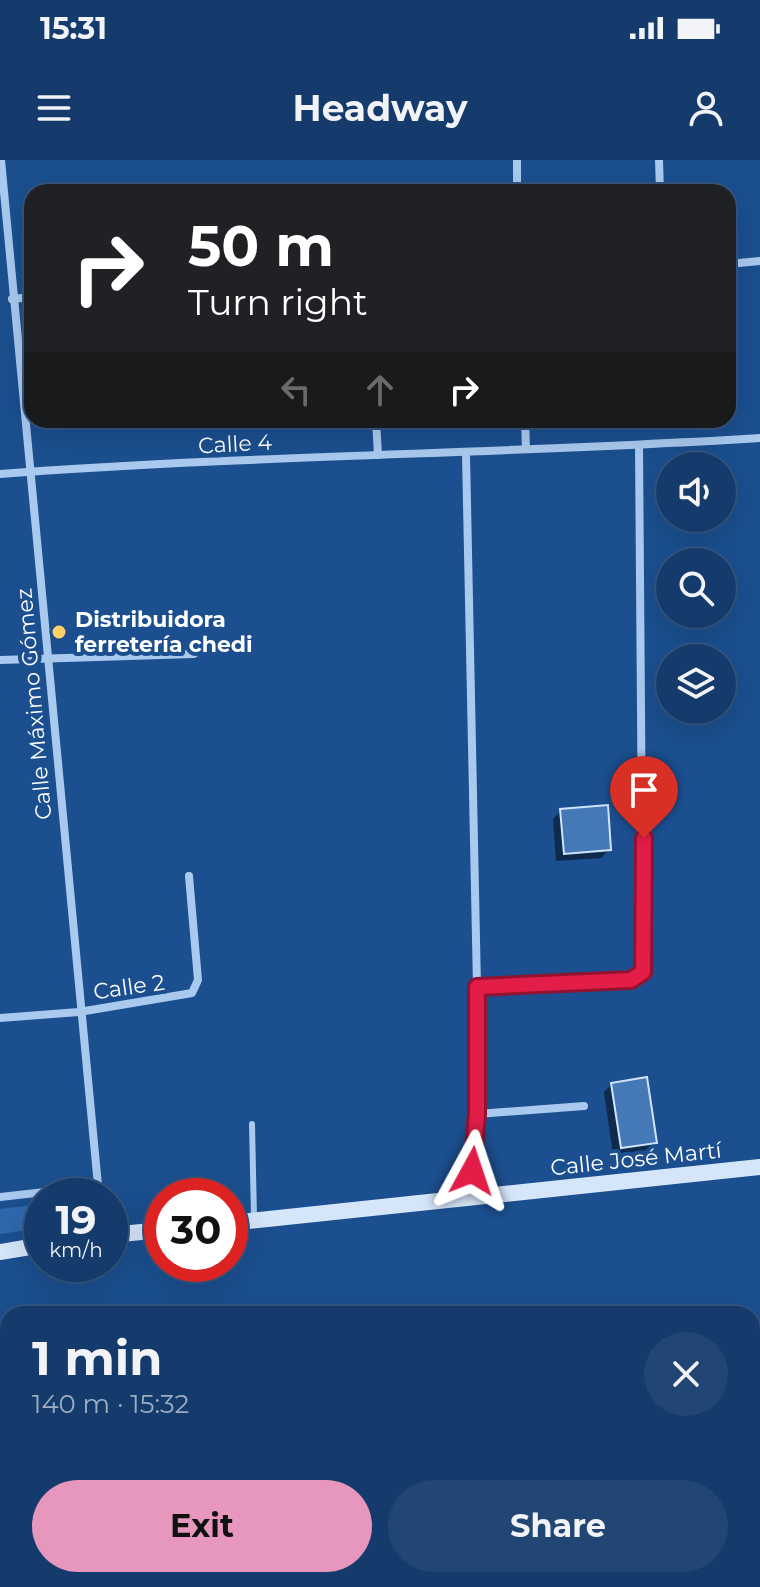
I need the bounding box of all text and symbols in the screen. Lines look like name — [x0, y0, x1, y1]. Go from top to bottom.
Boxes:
text: 15:31 — [40, 10, 107, 47]
icon: menu — [32, 86, 76, 130]
text: Headway — [293, 86, 467, 130]
icon: person — [684, 86, 728, 130]
text: 50 m — [188, 212, 334, 280]
icon: right — [56, 216, 160, 320]
text: Turn right — [188, 280, 368, 324]
icon: left — [274, 368, 318, 412]
icon: ahead — [358, 368, 402, 412]
icon: right — [442, 368, 486, 412]
street label: Calle 4 — [197, 429, 273, 459]
map controls — [656, 452, 736, 724]
button: sound — [656, 452, 736, 532]
button: search — [656, 548, 736, 628]
street label: Calle Máximo Gómez — [10, 587, 58, 821]
place label: Distribuidora ferretería chedi — [75, 606, 253, 658]
marker: Distribuidora ferretería chedi — [50, 623, 68, 641]
button: layers — [656, 644, 736, 724]
pin — [610, 756, 678, 838]
icon: arrive — [622, 768, 666, 812]
street label: Calle 2 — [92, 969, 166, 1005]
position arrow — [430, 1129, 514, 1213]
street label: Calle José Martí — [549, 1136, 724, 1181]
speed limit sign: 30 — [144, 1178, 248, 1282]
text: 19 — [55, 1195, 97, 1244]
text: km/h — [49, 1238, 103, 1262]
text: 1 min — [32, 1329, 162, 1387]
button: close — [644, 1332, 728, 1416]
text: 140 m · 15:32 — [32, 1388, 189, 1420]
button: Exit — [32, 1480, 372, 1572]
button: Share — [388, 1480, 728, 1572]

